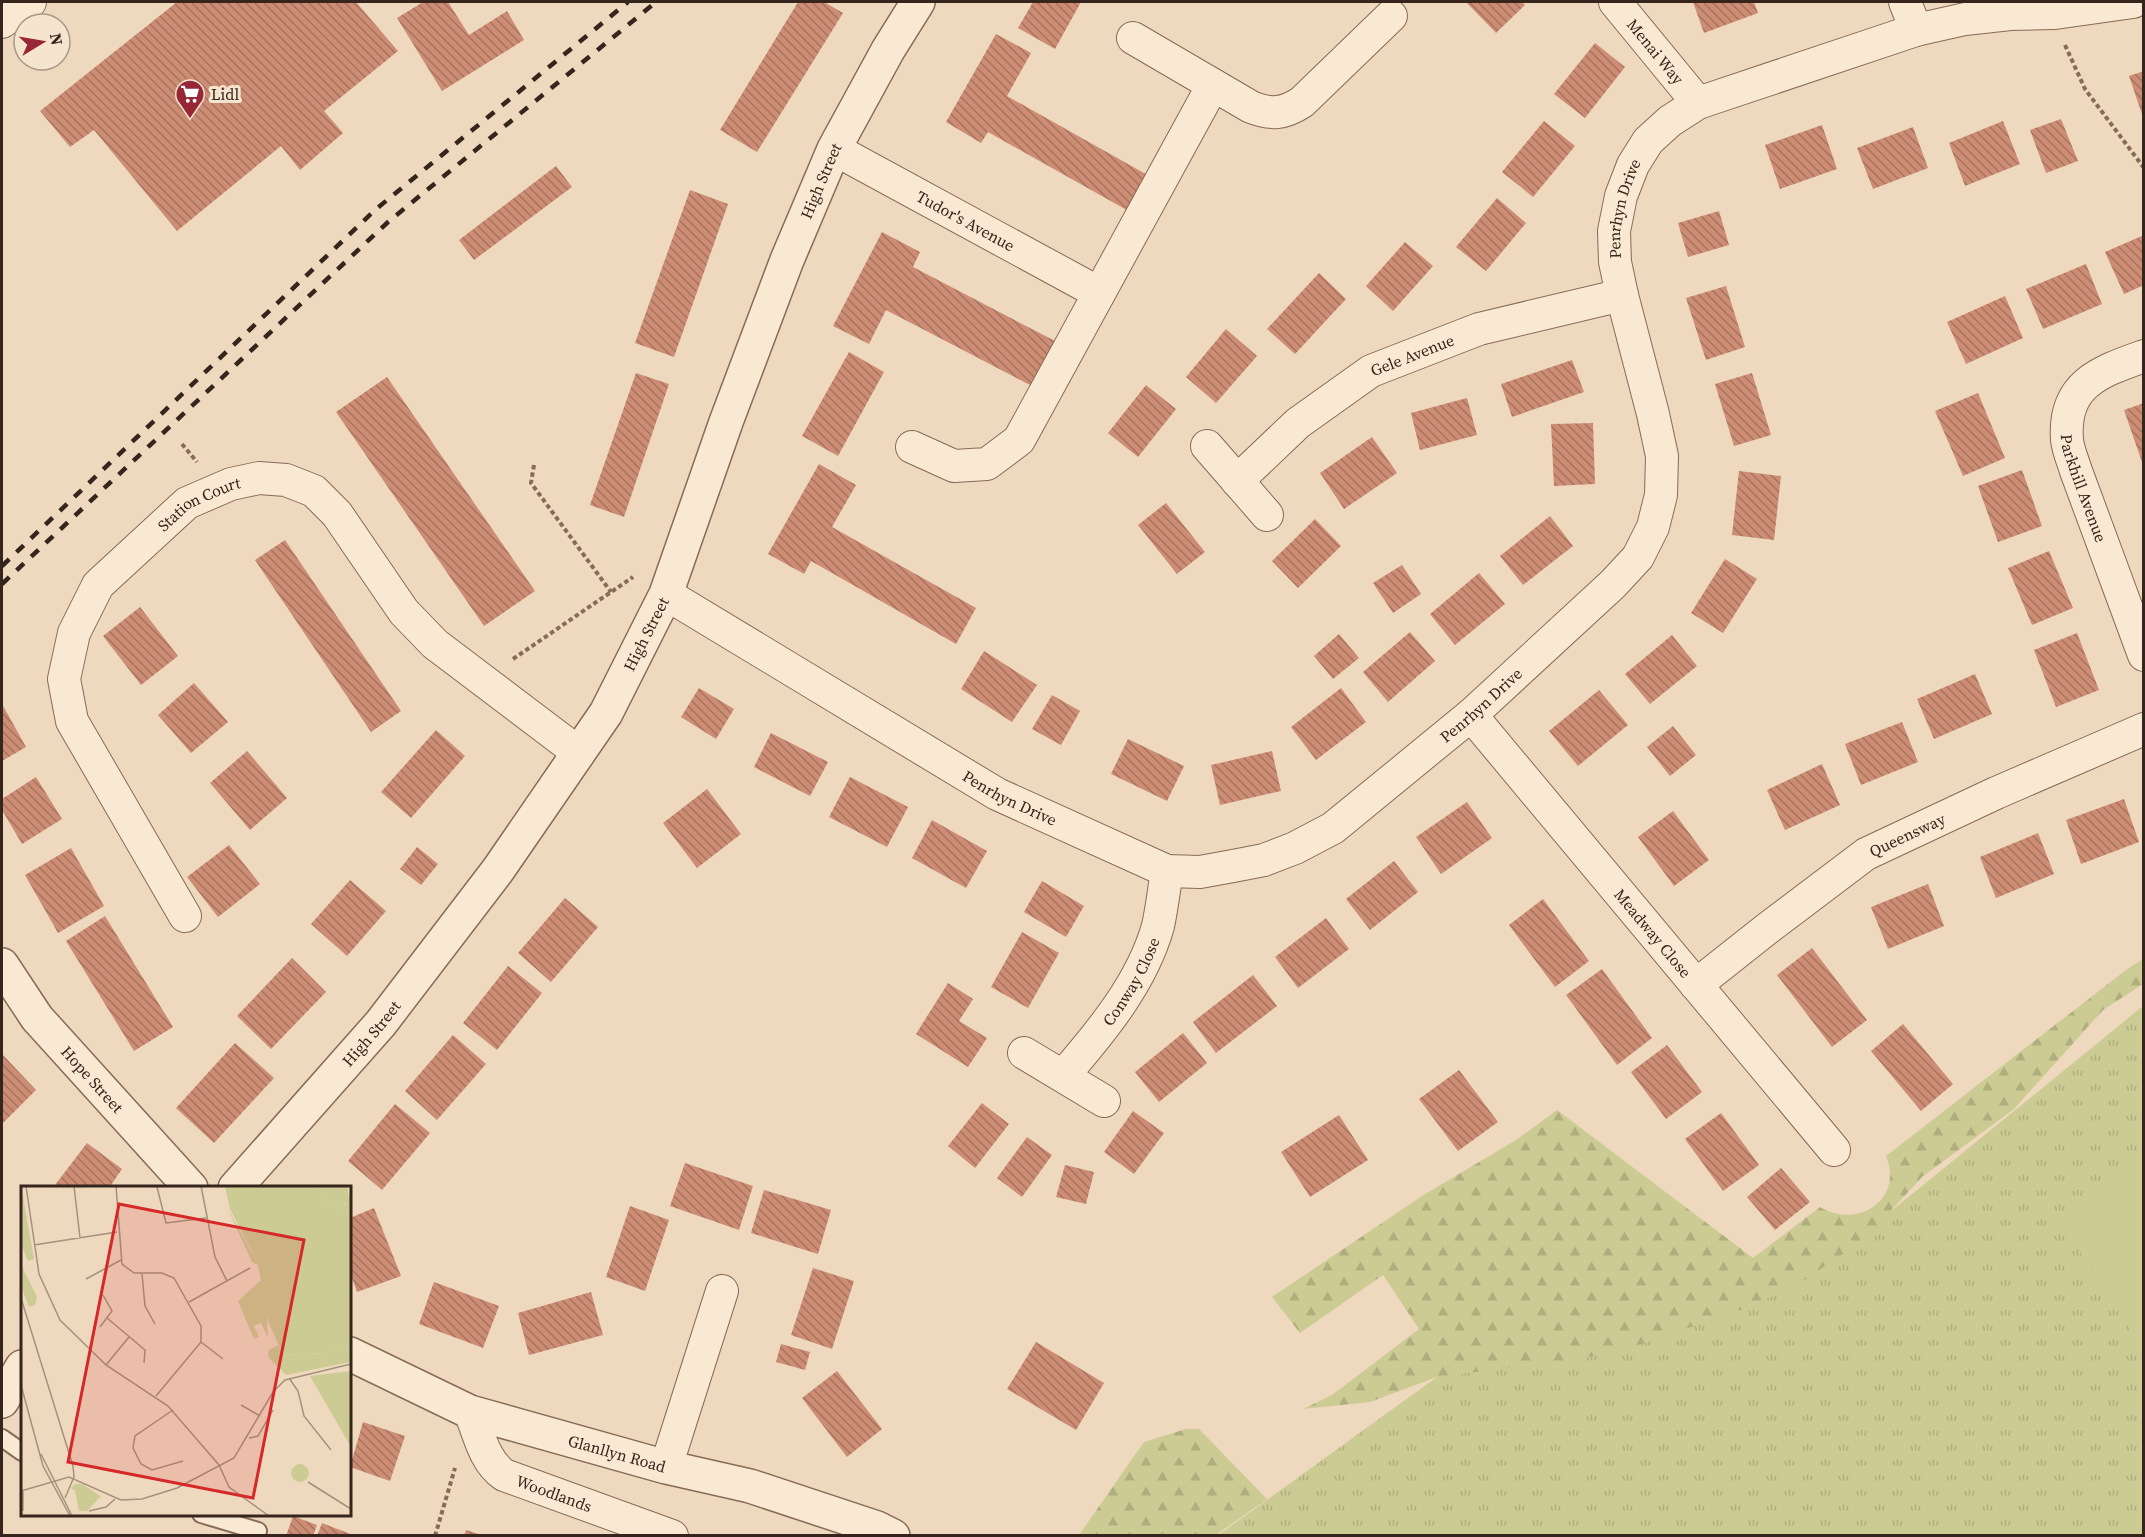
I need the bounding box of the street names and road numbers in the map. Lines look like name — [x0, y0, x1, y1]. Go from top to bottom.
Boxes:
street label: Menai Way — [1622, 14, 1690, 89]
street label: High Street — [795, 138, 847, 222]
street label: Penrhyn Drive — [1603, 154, 1646, 259]
street label: Tudor's Avenue — [913, 185, 1019, 256]
street label: Gele Avenue — [1367, 329, 1457, 381]
street label: Parkhill Avenue — [2056, 434, 2112, 545]
street label: Station Court — [152, 471, 243, 536]
street label: High Street — [618, 592, 674, 675]
street label: Penrhyn Drive — [1435, 663, 1527, 747]
street label: Penrhyn Drive — [959, 765, 1061, 831]
street label: Queensway — [1865, 807, 1949, 862]
street label: Meadway Close — [1609, 884, 1697, 982]
street label: Conway Close — [1097, 934, 1165, 1030]
street label: High Street — [337, 995, 406, 1071]
street label: Hope Street — [56, 1041, 129, 1118]
street label: Glanllyn Road — [566, 1429, 668, 1477]
street label: Woodlands — [513, 1469, 595, 1517]

